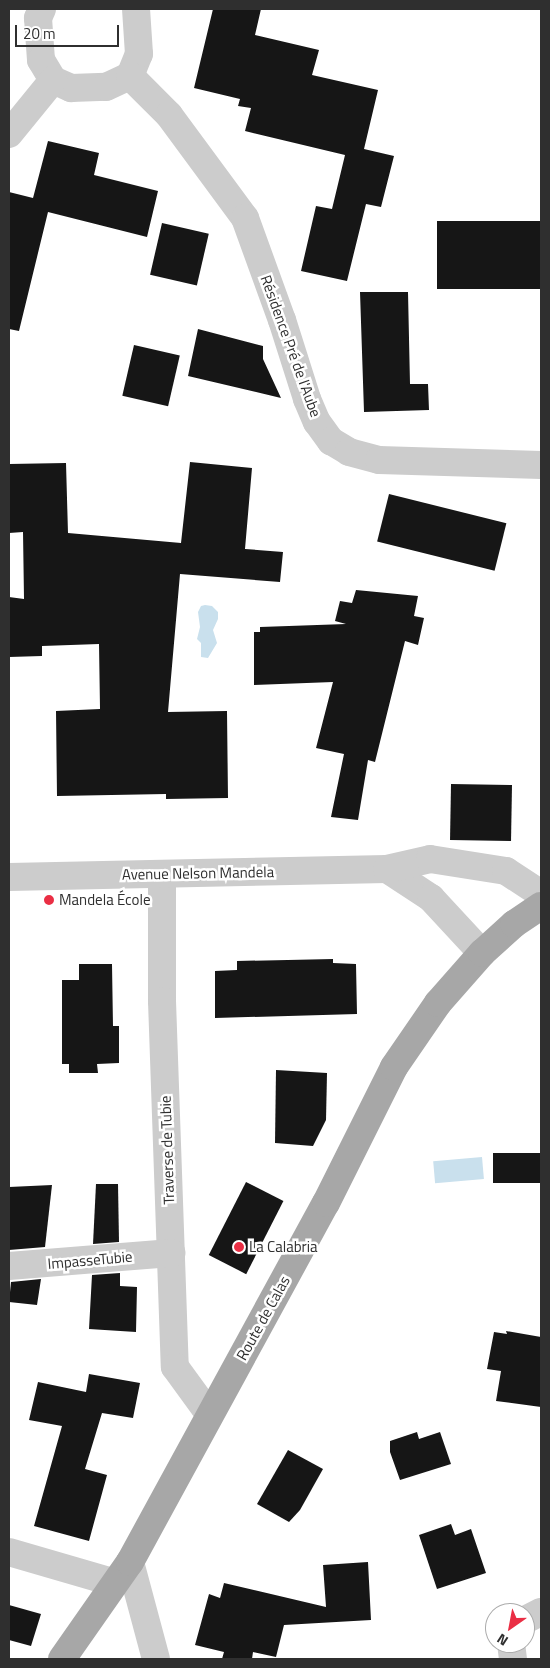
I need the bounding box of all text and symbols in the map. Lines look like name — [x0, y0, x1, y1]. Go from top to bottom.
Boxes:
scale bar — [18, 15, 121, 47]
text: 20 m — [23, 22, 56, 45]
street label: Résidence Pré de l'Aube — [257, 273, 325, 419]
street label: Avenue Nelson Mandela — [122, 863, 274, 883]
place label: Mandela École — [59, 891, 151, 909]
marker: Mandela École — [43, 894, 55, 906]
street label: Traverse de Tubie — [156, 1095, 178, 1205]
place label: La Calabria — [249, 1238, 318, 1256]
marker: La Calabria — [233, 1241, 245, 1253]
street label: ImpasseTubie — [47, 1247, 133, 1273]
street label: Route de Calas — [232, 1273, 294, 1363]
north arrow — [485, 1603, 535, 1653]
text: N — [492, 1629, 512, 1652]

